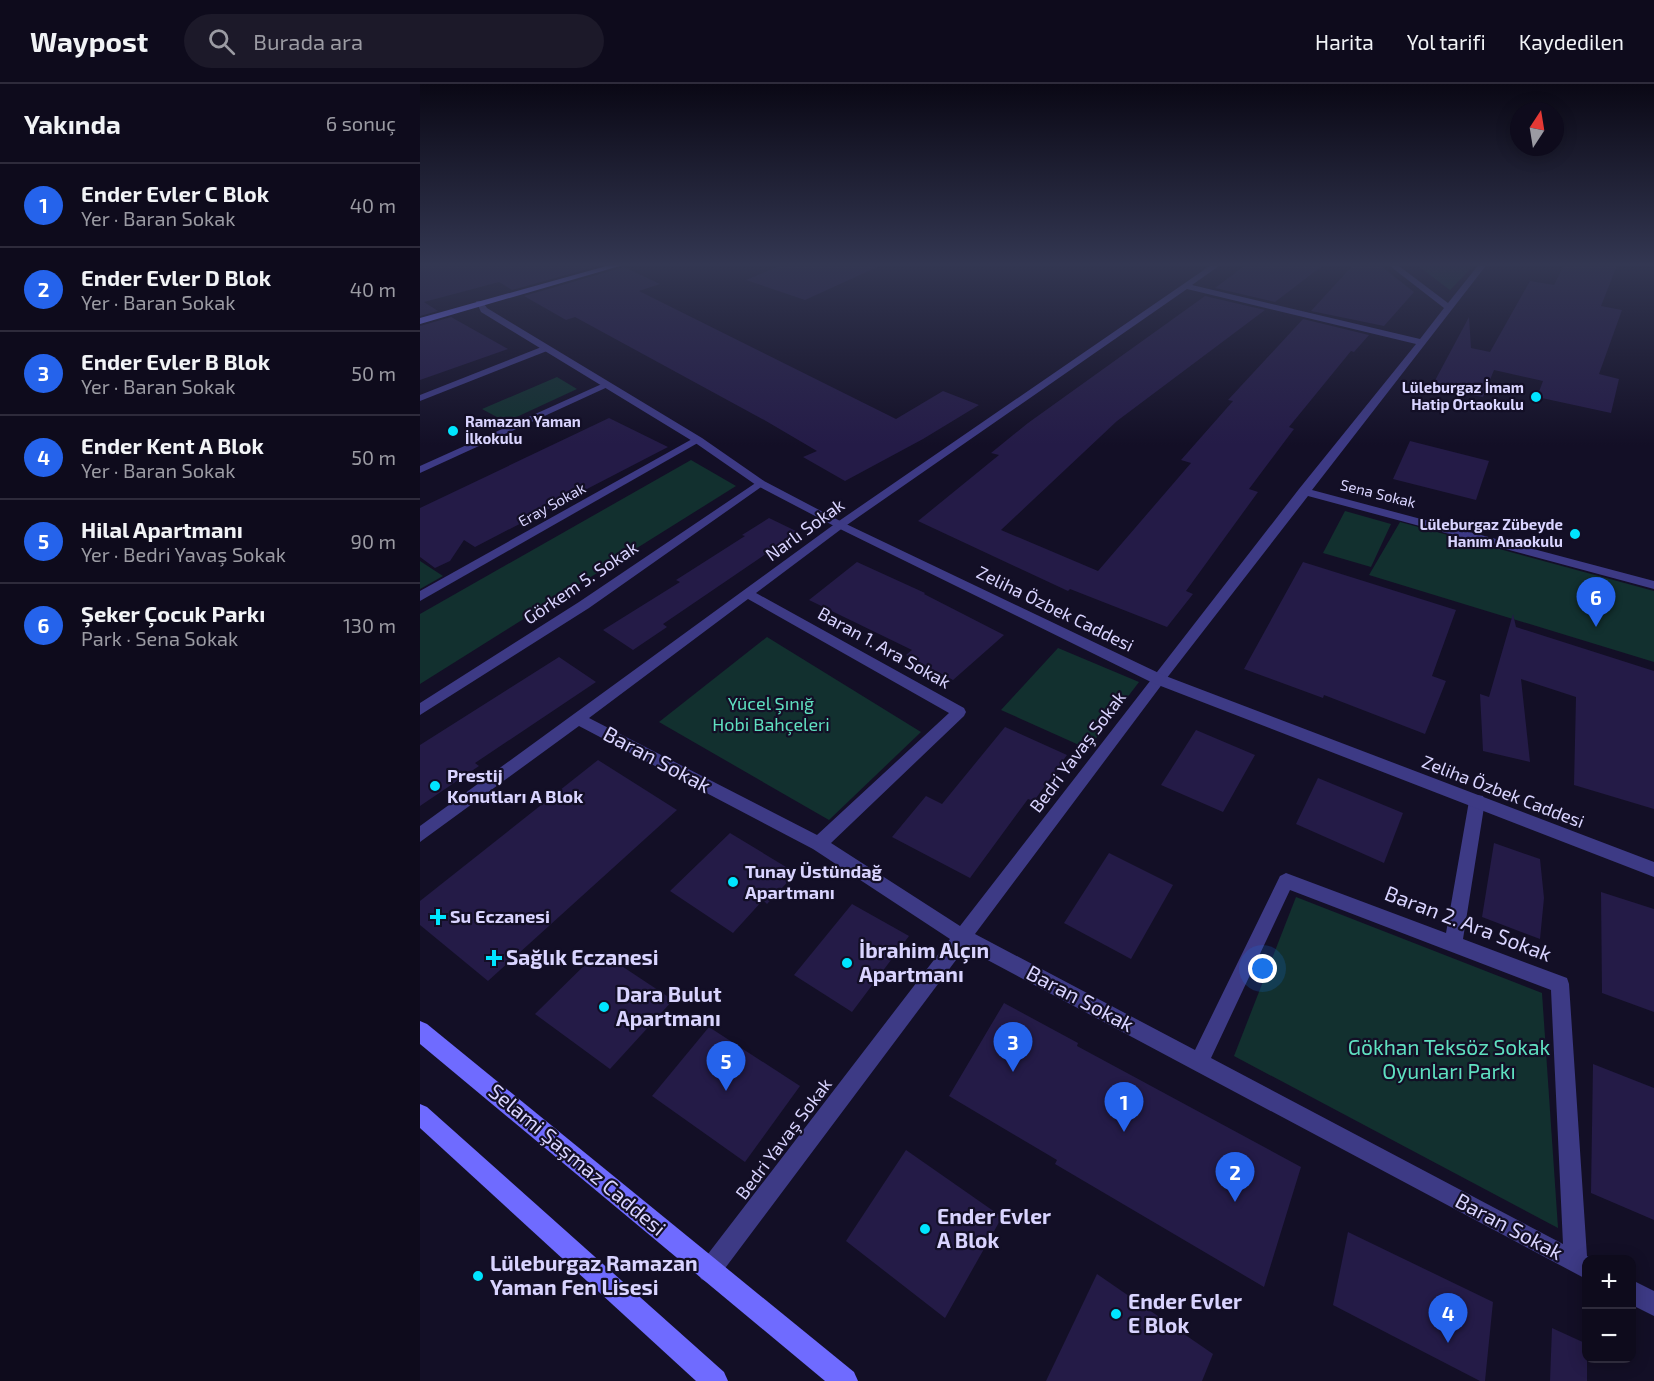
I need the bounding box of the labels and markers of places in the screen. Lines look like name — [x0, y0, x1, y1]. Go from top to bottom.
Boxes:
place label: Lüleburgaz İmam Hatip Ortaokulu — [1402, 378, 1524, 413]
marker: Lüleburgaz İmam Hatip Ortaokulu — [1529, 390, 1543, 404]
place label: Ramazan Yaman İlkokulu — [465, 412, 581, 447]
marker: Ramazan Yaman İlkokulu — [446, 424, 460, 438]
place label: Lüleburgaz Zübeyde Hanım Anaokulu — [1419, 515, 1563, 550]
marker: Lüleburgaz Zübeyde Hanım Anaokulu — [1568, 527, 1582, 541]
pin: 6 — [1576, 578, 1616, 627]
place label: Prestij Konutları A Blok — [447, 764, 583, 807]
marker: Prestij Konutları A Blok — [428, 779, 442, 793]
place label: Tunay Üstündağ Apartmanı — [745, 860, 883, 903]
marker: Tunay Üstündağ Apartmanı — [726, 875, 740, 889]
place label: Su Eczanesi — [450, 905, 550, 927]
marker: Su Eczanesi — [431, 910, 445, 924]
place label: İbrahim Alçın Apartmanı — [859, 937, 989, 986]
place label: Sağlık Eczanesi — [506, 944, 659, 969]
marker: Sağlık Eczanesi — [487, 951, 501, 965]
marker: İbrahim Alçın Apartmanı — [840, 956, 854, 970]
place label: Dara Bulut Apartmanı — [616, 981, 722, 1030]
marker: Dara Bulut Apartmanı — [597, 1000, 611, 1014]
pin: 3 — [994, 1022, 1032, 1072]
pin: 5 — [706, 1042, 746, 1091]
pin: 1 — [1104, 1082, 1144, 1132]
pin: 2 — [1216, 1152, 1254, 1202]
place label: Ender Evler A Blok — [937, 1203, 1051, 1252]
marker: Ender Evler A Blok — [918, 1222, 932, 1236]
place label: Lüleburgaz Ramazan Yaman Fen Lisesi — [490, 1250, 698, 1299]
marker: Lüleburgaz Ramazan Yaman Fen Lisesi — [471, 1269, 485, 1283]
place label: Ender Evler E Blok — [1128, 1288, 1242, 1337]
pin: 4 — [1428, 1294, 1468, 1343]
marker: Ender Evler E Blok — [1109, 1307, 1123, 1321]

